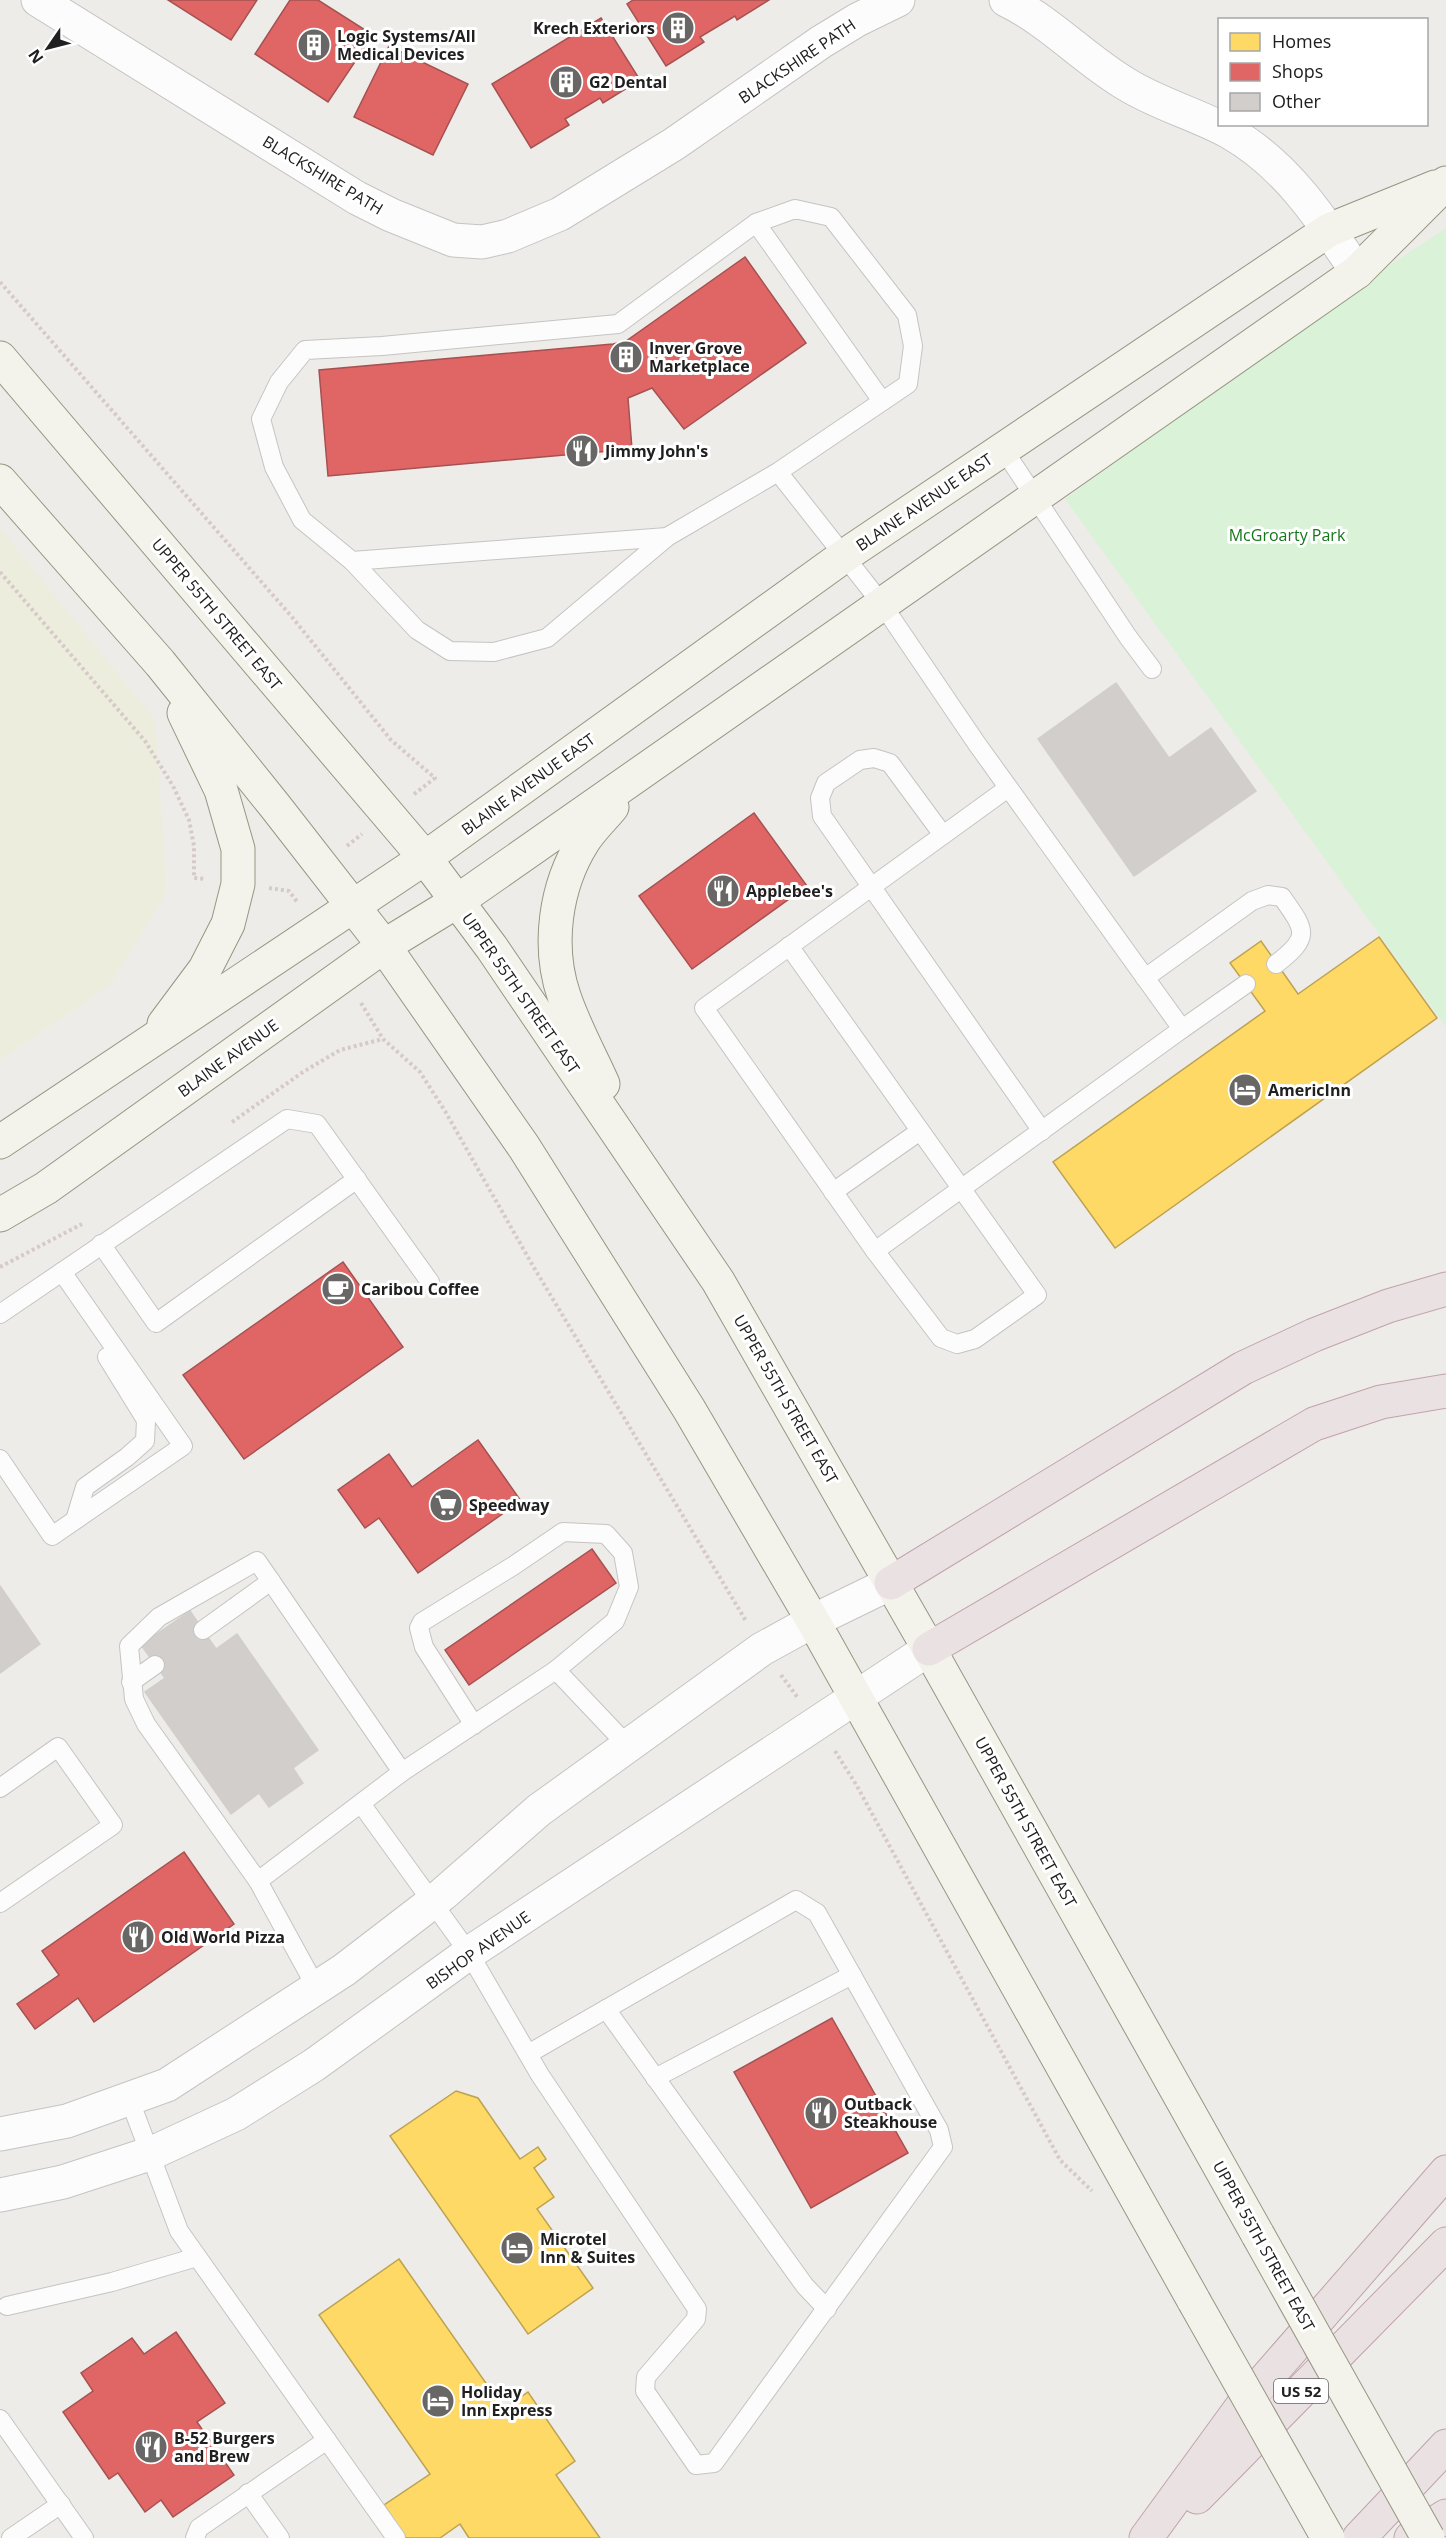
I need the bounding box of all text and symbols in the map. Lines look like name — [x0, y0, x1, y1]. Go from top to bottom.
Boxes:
building icon: Krech Exteriors — [660, 10, 696, 46]
street label: BLACKSHIRE PATH — [734, 14, 860, 108]
place label: Krech Exteriors — [533, 17, 655, 39]
north arrow — [18, 18, 78, 78]
legend — [1218, 18, 1428, 126]
place label: Logic Systems/All Medical Devices — [337, 25, 476, 65]
building icon: Logic Systems/All Medical Devices — [296, 27, 332, 63]
text: Homes — [1272, 29, 1331, 53]
text: N — [23, 45, 48, 68]
text: Shops — [1272, 59, 1323, 83]
building icon: G2 Dental — [548, 64, 584, 100]
place label: G2 Dental — [589, 71, 667, 93]
text: Other — [1272, 89, 1322, 113]
street label: BLACKSHIRE PATH — [259, 130, 387, 220]
place label: Inver Grove Marketplace — [649, 337, 750, 377]
building icon: Inver Grove Marketplace — [608, 339, 644, 375]
restaurant icon: Jimmy John's — [564, 433, 600, 469]
place label: Jimmy John's — [603, 440, 708, 462]
street label: BLAINE AVENUE EAST — [851, 448, 997, 556]
park label: McGroarty Park — [1229, 524, 1346, 546]
street label: UPPER 55TH STREET EAST — [147, 534, 287, 695]
street label: BLAINE AVENUE EAST — [457, 728, 599, 840]
restaurant icon: Applebee's — [705, 873, 741, 909]
place label: Applebee's — [746, 880, 833, 902]
street label: UPPER 55TH STREET EAST — [457, 908, 585, 1078]
street label: BLAINE AVENUE — [173, 1014, 283, 1102]
hotel icon: AmericInn — [1227, 1072, 1263, 1108]
place label: AmericInn — [1268, 1079, 1351, 1101]
cafe icon: Caribou Coffee — [320, 1271, 356, 1307]
place label: Caribou Coffee — [361, 1278, 479, 1300]
street label: UPPER 55TH STREET EAST — [729, 1310, 844, 1488]
supermarket icon: Speedway — [428, 1487, 464, 1523]
place label: Speedway — [469, 1494, 550, 1516]
street label: UPPER 55TH STREET EAST — [970, 1733, 1082, 1911]
street label: BISHOP AVENUE — [421, 1906, 535, 1994]
restaurant icon: Old World Pizza — [120, 1919, 156, 1955]
place label: Old World Pizza — [161, 1926, 285, 1948]
place label: Outback Steakhouse — [844, 2093, 937, 2133]
restaurant icon: Outback Steakhouse — [803, 2095, 839, 2131]
street label: UPPER 55TH STREET EAST — [1208, 2157, 1320, 2335]
place label: Microtel Inn & Suites — [540, 2228, 635, 2268]
hotel icon: Microtel Inn & Suites — [499, 2230, 535, 2266]
road number: US 52 — [1274, 2379, 1328, 2403]
place label: Holiday Inn Express — [461, 2381, 552, 2421]
hotel icon: Holiday Inn Express — [420, 2383, 456, 2419]
place label: B-52 Burgers and Brew — [174, 2427, 275, 2467]
restaurant icon: B-52 Burgers and Brew — [133, 2429, 169, 2465]

